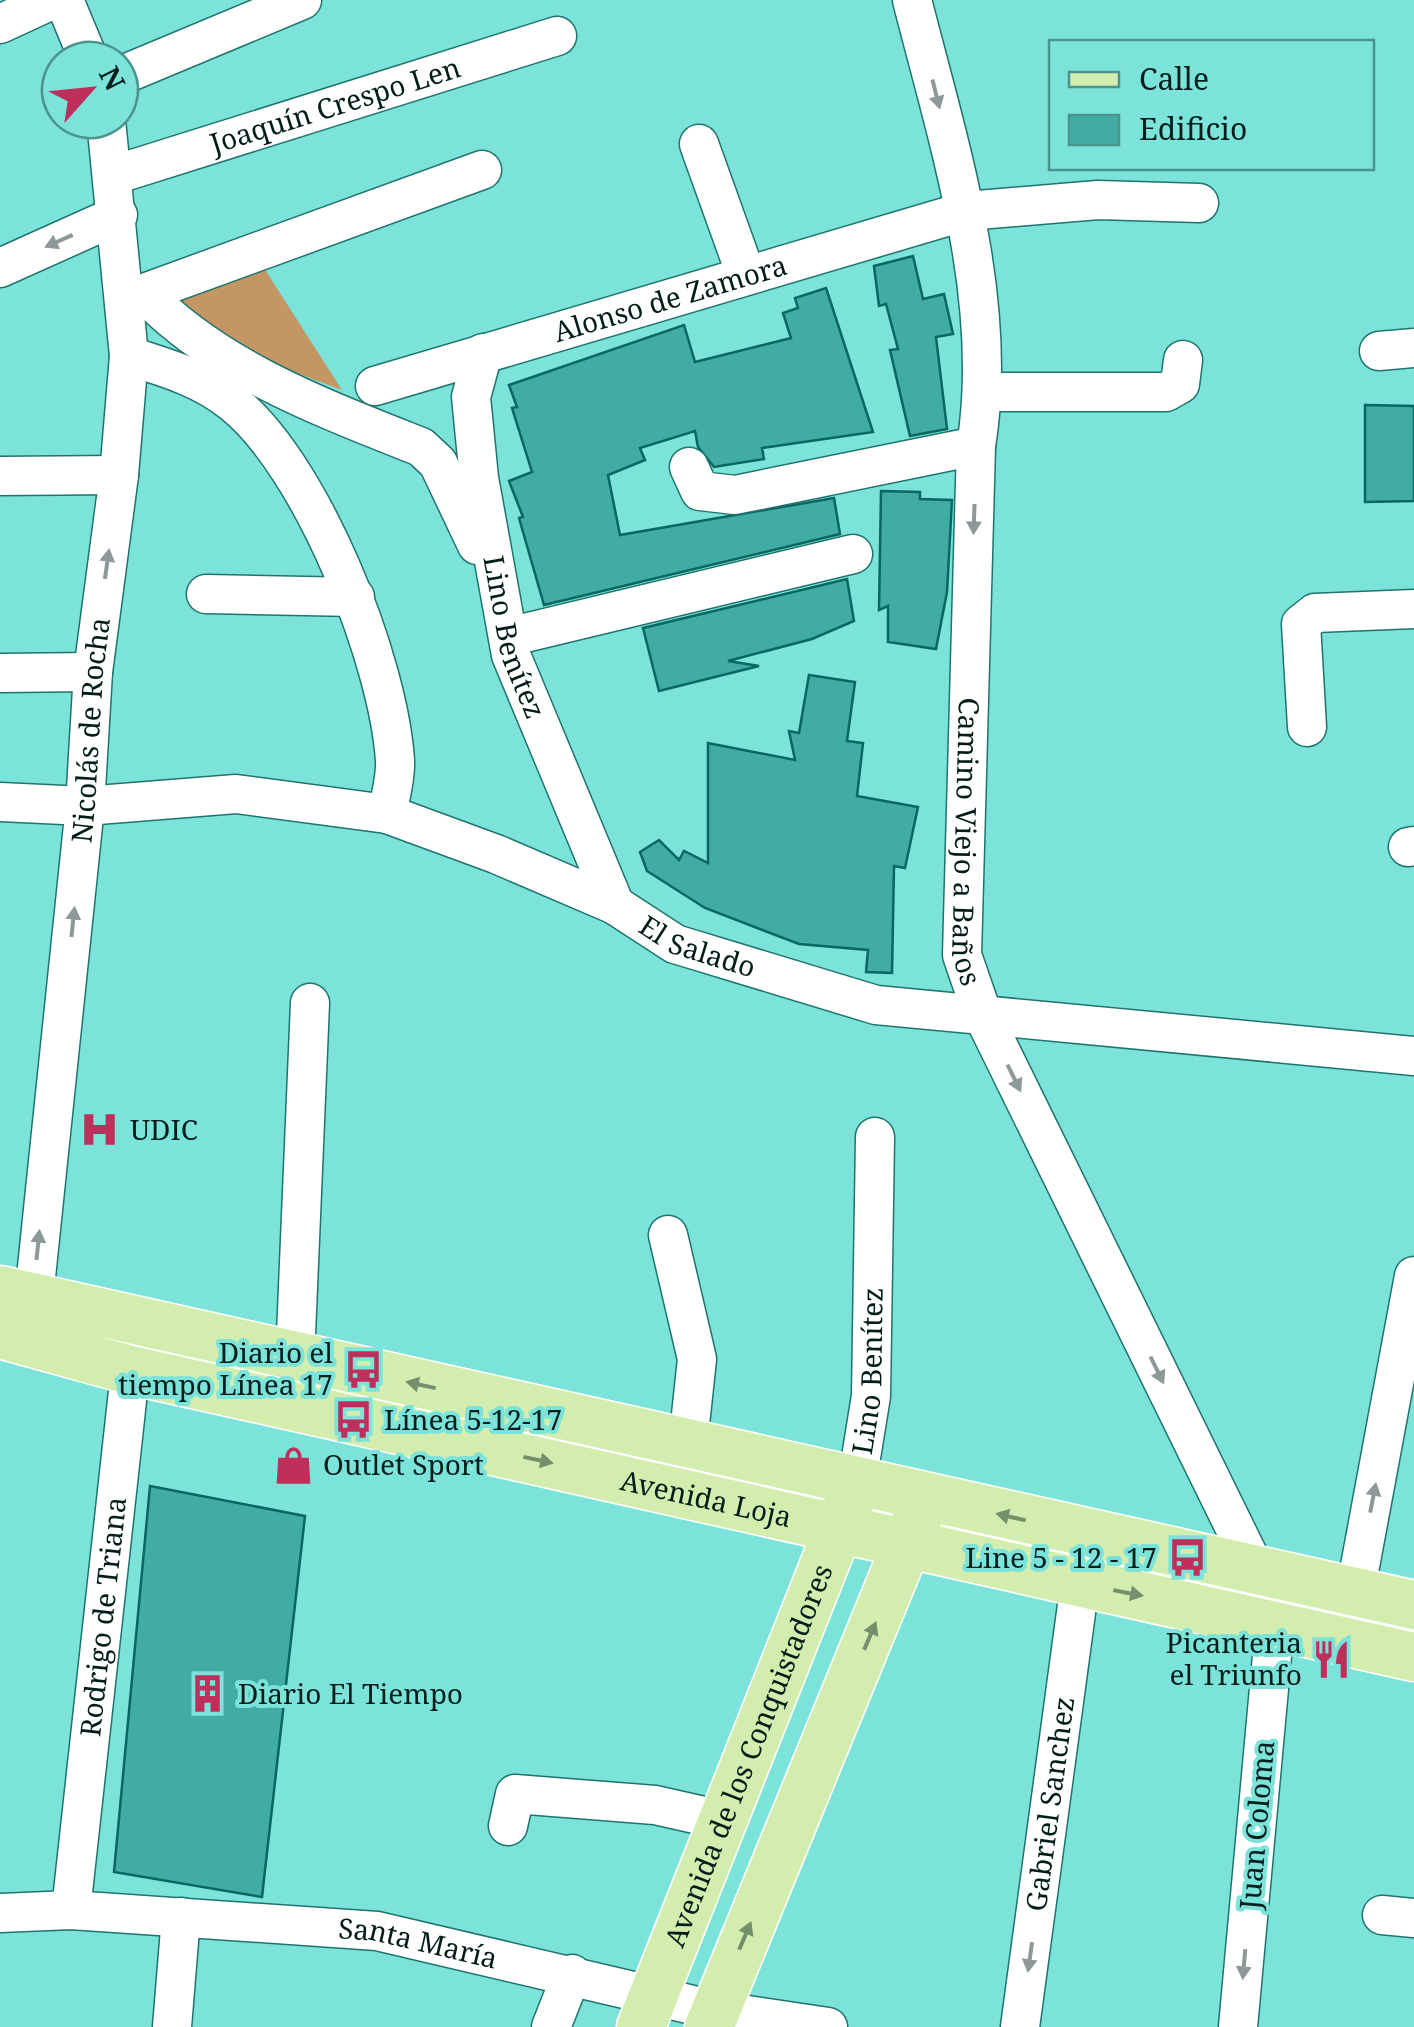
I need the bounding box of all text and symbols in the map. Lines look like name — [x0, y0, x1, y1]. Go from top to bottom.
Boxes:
north arrow — [40, 40, 140, 140]
legend — [1049, 40, 1374, 170]
street label: Joaquín Crespo Len — [204, 47, 465, 162]
text: Calle — [1139, 58, 1209, 99]
text: N — [91, 60, 135, 97]
one-way arrow — [929, 79, 945, 110]
text: Edificio — [1139, 108, 1247, 149]
one-way arrow — [44, 233, 74, 249]
street label: Alonso de Zamora — [549, 245, 791, 350]
one-way arrow — [965, 504, 981, 535]
one-way arrow — [100, 547, 116, 579]
street label: Lino Benítez — [475, 552, 555, 724]
street label: Nicolás de Rocha — [61, 615, 118, 844]
street label: Camino Viejo a Baños — [944, 697, 991, 990]
one-way arrow — [65, 905, 81, 937]
street label: El Salado — [632, 906, 760, 985]
one-way arrow — [1005, 1064, 1022, 1093]
hospital icon: UDIC — [79, 1109, 121, 1151]
place label: UDIC — [130, 1110, 198, 1148]
one-way arrow — [31, 1228, 47, 1260]
street label: Lino Benítez — [842, 1287, 891, 1457]
place label: Diario el tiempo Línea 17 — [118, 1333, 333, 1403]
bus stop icon: Diario el tiempo Línea 17 — [342, 1348, 384, 1390]
one-way arrow — [1149, 1356, 1166, 1385]
one-way arrow — [405, 1377, 436, 1393]
bus stop icon: Línea 5-12-17 — [333, 1399, 375, 1441]
place label: Línea 5-12-17 — [384, 1400, 562, 1438]
shop icon: Outlet Sport — [272, 1444, 314, 1486]
place label: Outlet Sport — [323, 1445, 484, 1483]
one-way arrow — [523, 1453, 554, 1468]
street label: Avenida Loja — [617, 1460, 795, 1535]
one-way arrow — [1366, 1481, 1381, 1513]
street label: Rodrigo de Triana — [70, 1495, 134, 1738]
one-way arrow — [995, 1509, 1026, 1524]
bus stop icon: Line 5 - 12 - 17 — [1166, 1537, 1208, 1579]
place label: Line 5 - 12 - 17 — [966, 1538, 1157, 1576]
street label: Avenida de los Conquistadores — [655, 1558, 841, 1952]
one-way arrow — [1113, 1586, 1144, 1601]
one-way arrow — [862, 1621, 878, 1651]
place label: Picanteria el Triunfo — [1166, 1623, 1302, 1693]
restaurant icon: Picanteria el Triunfo — [1311, 1638, 1353, 1680]
building icon: Diario El Tiempo — [187, 1673, 229, 1715]
place label: Diario El Tiempo — [238, 1674, 463, 1712]
street label: Gabriel Sanchez — [1016, 1694, 1082, 1913]
street label: Juan Coloma — [1230, 1739, 1282, 1912]
street label: Santa María — [337, 1908, 501, 1977]
one-way arrow — [737, 1921, 753, 1951]
one-way arrow — [1022, 1942, 1038, 1974]
one-way arrow — [1235, 1948, 1251, 1980]

